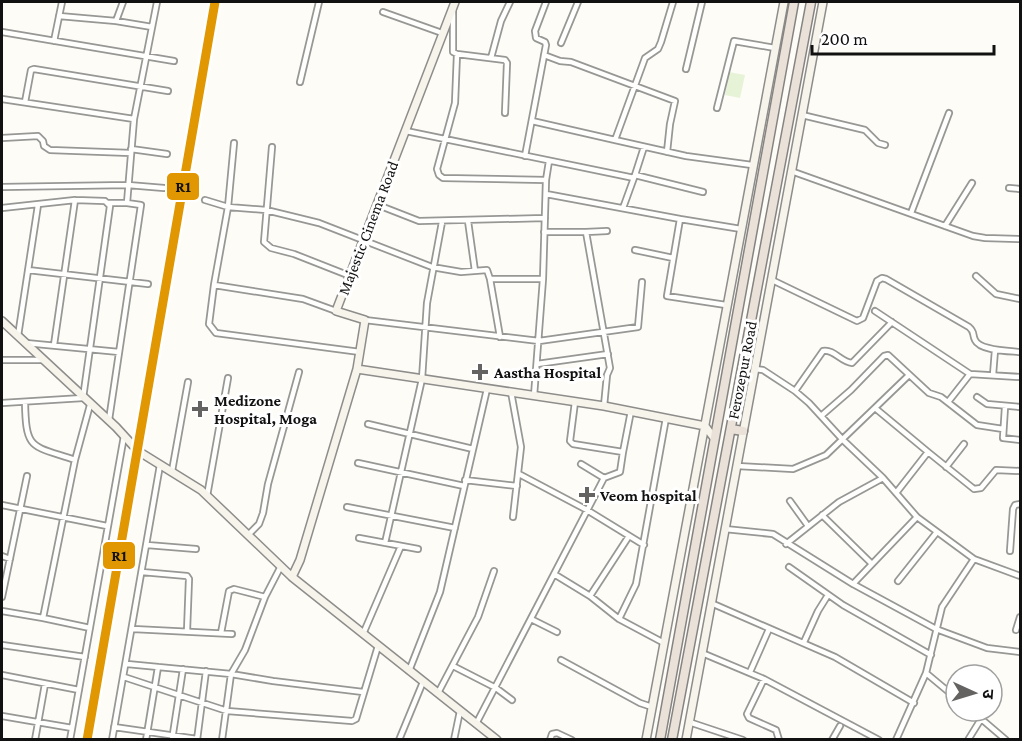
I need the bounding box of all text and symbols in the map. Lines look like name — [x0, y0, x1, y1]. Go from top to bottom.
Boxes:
scale bar — [812, 18, 994, 56]
text: 200 m — [821, 29, 868, 49]
street label: Majestic Cinema Road — [335, 158, 403, 298]
line badge: R1 — [166, 172, 200, 201]
text: R1 — [175, 178, 191, 195]
street label: Ferozepur Road — [724, 319, 761, 421]
marker: Aastha Hospital — [471, 363, 489, 381]
place label: Aastha Hospital — [493, 364, 601, 381]
place label: Medizone Hospital, Moga — [214, 392, 317, 427]
marker: Medizone Hospital, Moga — [191, 400, 209, 418]
marker: Veom hospital — [578, 486, 596, 504]
place label: Veom hospital — [599, 487, 697, 504]
line badge: R1 — [102, 541, 136, 570]
text: R1 — [111, 547, 127, 564]
north arrow — [944, 663, 1004, 723]
text: उ — [980, 689, 997, 700]

